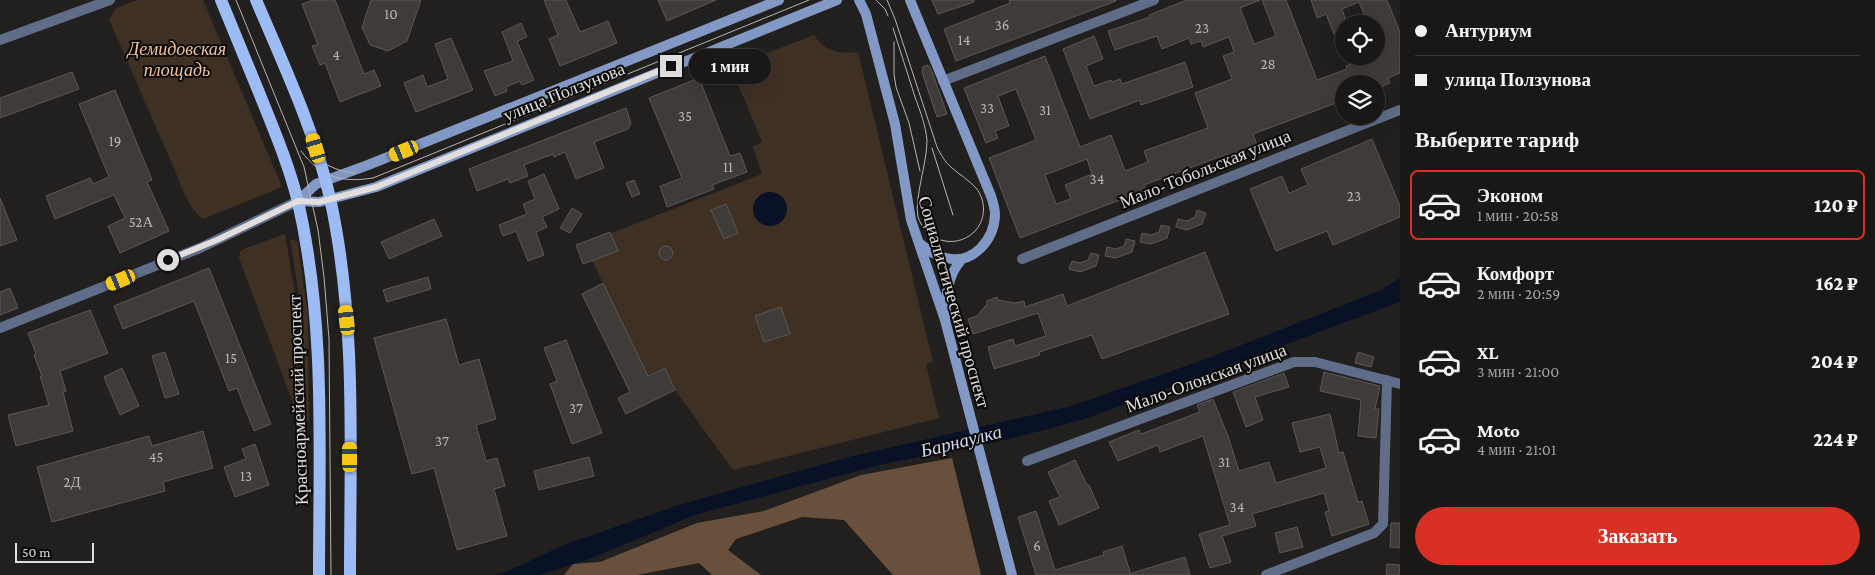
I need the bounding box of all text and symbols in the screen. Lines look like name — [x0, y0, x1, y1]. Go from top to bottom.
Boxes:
house number: 10 — [384, 6, 398, 22]
map controls — [1335, 15, 1385, 125]
button: locate — [1335, 15, 1385, 65]
house number: 36 — [995, 17, 1009, 33]
house number: 23 — [1195, 20, 1209, 36]
text: Антуриум — [1445, 20, 1532, 41]
house number: 14 — [958, 32, 970, 48]
park label: Демидовская площадь — [126, 39, 226, 80]
house number: 4 — [332, 47, 340, 63]
callout: 1 мин — [688, 48, 771, 84]
route end — [660, 55, 682, 77]
house number: 28 — [1260, 56, 1276, 72]
text: 1 мин — [711, 58, 749, 75]
street label: улица Ползунова — [500, 59, 628, 125]
text: улица Ползунова — [1445, 69, 1591, 90]
button: layers — [1335, 75, 1385, 125]
house number: 33 — [980, 100, 994, 116]
house number: 31 — [1039, 102, 1051, 118]
house number: 35 — [678, 108, 692, 124]
street label: Мало-Тобольская улица — [1116, 125, 1294, 213]
text: Выберите тариф — [1415, 127, 1579, 152]
car — [304, 131, 327, 165]
house number: 19 — [109, 133, 121, 149]
car — [387, 138, 420, 164]
house number: 11 — [723, 159, 733, 175]
house number: 34 — [1090, 171, 1104, 187]
icon: car — [1417, 183, 1462, 228]
text: Эконом — [1477, 185, 1543, 206]
house number: 23 — [1347, 188, 1361, 204]
street label: Социалистический проспект — [914, 194, 994, 410]
text: 120 ₽ — [1814, 195, 1858, 216]
text: 1 мин · 20:58 — [1477, 207, 1559, 224]
house number: 52А — [129, 214, 154, 230]
route start — [157, 249, 179, 271]
icon: car — [1417, 261, 1462, 306]
text: Комфорт — [1477, 263, 1554, 284]
car — [104, 267, 137, 293]
text: 162 ₽ — [1816, 273, 1858, 294]
text: 2 мин · 20:59 — [1477, 285, 1560, 302]
street label: Красноармейский проспект — [284, 294, 312, 506]
car — [337, 304, 356, 336]
icon: car — [1417, 339, 1462, 384]
street label: Мало-Олонская улица — [1123, 340, 1289, 416]
text: XL — [1477, 342, 1499, 363]
house number: 15 — [225, 350, 237, 366]
text: 204 ₽ — [1811, 351, 1858, 372]
text: 3 мин · 21:00 — [1477, 363, 1559, 380]
house number: 37 — [569, 400, 583, 416]
icon: car — [1417, 417, 1462, 462]
text: Moto — [1477, 420, 1520, 441]
water label: Барнаулка — [917, 421, 1004, 461]
text: 224 ₽ — [1813, 429, 1858, 450]
house number: 37 — [435, 433, 449, 449]
text: 4 мин · 21:01 — [1477, 441, 1556, 458]
car — [342, 442, 357, 472]
house number: 45 — [149, 449, 163, 465]
house number: 31 — [1218, 454, 1230, 470]
house number: 13 — [240, 468, 252, 484]
house number: 2Д — [63, 474, 81, 490]
house number: 34 — [1230, 499, 1244, 515]
button: Заказать — [1415, 507, 1860, 565]
house number: 6 — [1033, 538, 1041, 554]
scale bar — [15, 540, 94, 563]
text: 50 m — [22, 544, 50, 560]

